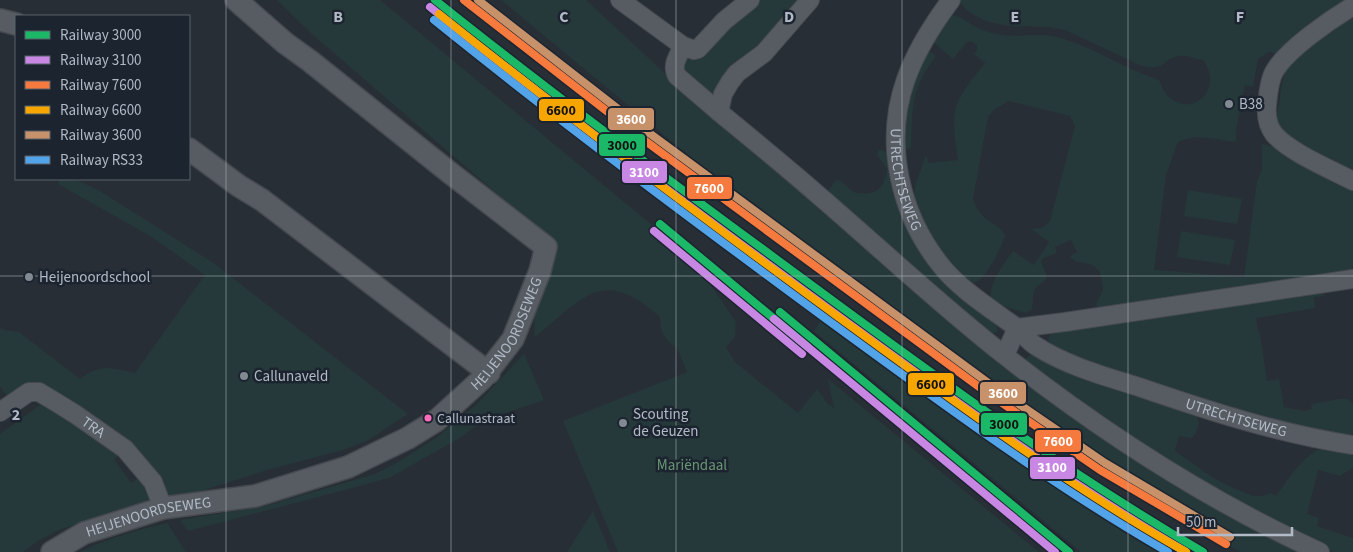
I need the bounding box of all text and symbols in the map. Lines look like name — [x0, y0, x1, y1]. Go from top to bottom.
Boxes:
text: B — [333, 6, 343, 28]
text: C — [559, 6, 569, 28]
text: D — [784, 6, 794, 28]
text: E — [1011, 6, 1019, 28]
text: F — [1236, 6, 1244, 28]
legend — [15, 15, 190, 180]
text: Railway 3000 — [60, 25, 142, 46]
text: Railway 3100 — [60, 50, 142, 71]
text: Railway 7600 — [60, 75, 142, 96]
place label: B38 — [1239, 94, 1263, 115]
line badge: 6600 — [538, 98, 585, 122]
marker: B38 — [1223, 98, 1235, 110]
text: Railway 6600 — [60, 100, 142, 121]
text: 6600 — [546, 101, 576, 121]
line badge: 3600 — [607, 107, 655, 131]
text: 3600 — [616, 110, 646, 130]
text: Railway 3600 — [60, 125, 142, 146]
street label: UTRECHTSEWEG — [885, 128, 927, 234]
line badge: 3000 — [598, 133, 646, 157]
text: 3000 — [607, 136, 637, 156]
text: Railway RS33 — [60, 150, 143, 171]
line badge: 3100 — [621, 160, 668, 184]
text: 3100 — [629, 163, 659, 183]
line badge: 7600 — [686, 176, 733, 200]
text: 7600 — [694, 179, 724, 199]
place label: Heijenoordschool — [39, 267, 150, 288]
marker: Heijenoordschool — [23, 271, 35, 283]
street label: HEIJENOORDSEWEG — [466, 274, 548, 396]
place label: Callunaveld — [254, 366, 328, 387]
marker: Callunaveld — [238, 370, 250, 382]
line badge: 6600 — [907, 372, 955, 396]
text: 6600 — [916, 375, 946, 395]
line badge: 3600 — [979, 381, 1027, 405]
text: 3600 — [988, 384, 1018, 404]
street label: UTRECHTSEWEG — [1183, 393, 1289, 443]
text: 2 — [12, 404, 20, 426]
place label: Scouting de Geuzen — [633, 404, 699, 442]
place label: Callunastraat — [437, 409, 515, 429]
street label: TRA — [77, 412, 110, 444]
line badge: 3000 — [980, 412, 1028, 436]
marker: Callunastraat — [423, 413, 433, 423]
text: 3000 — [989, 415, 1019, 435]
marker: Scouting de Geuzen — [617, 417, 629, 429]
line badge: 7600 — [1034, 429, 1082, 453]
text: 7600 — [1043, 432, 1073, 452]
park label: Mariëndaal — [657, 455, 727, 476]
line badge: 3100 — [1029, 456, 1076, 480]
text: 3100 — [1037, 458, 1067, 478]
street label: HEIJENOORDSEWEG — [83, 492, 212, 543]
scale bar — [1178, 504, 1292, 536]
text: 50 m — [1186, 512, 1216, 533]

